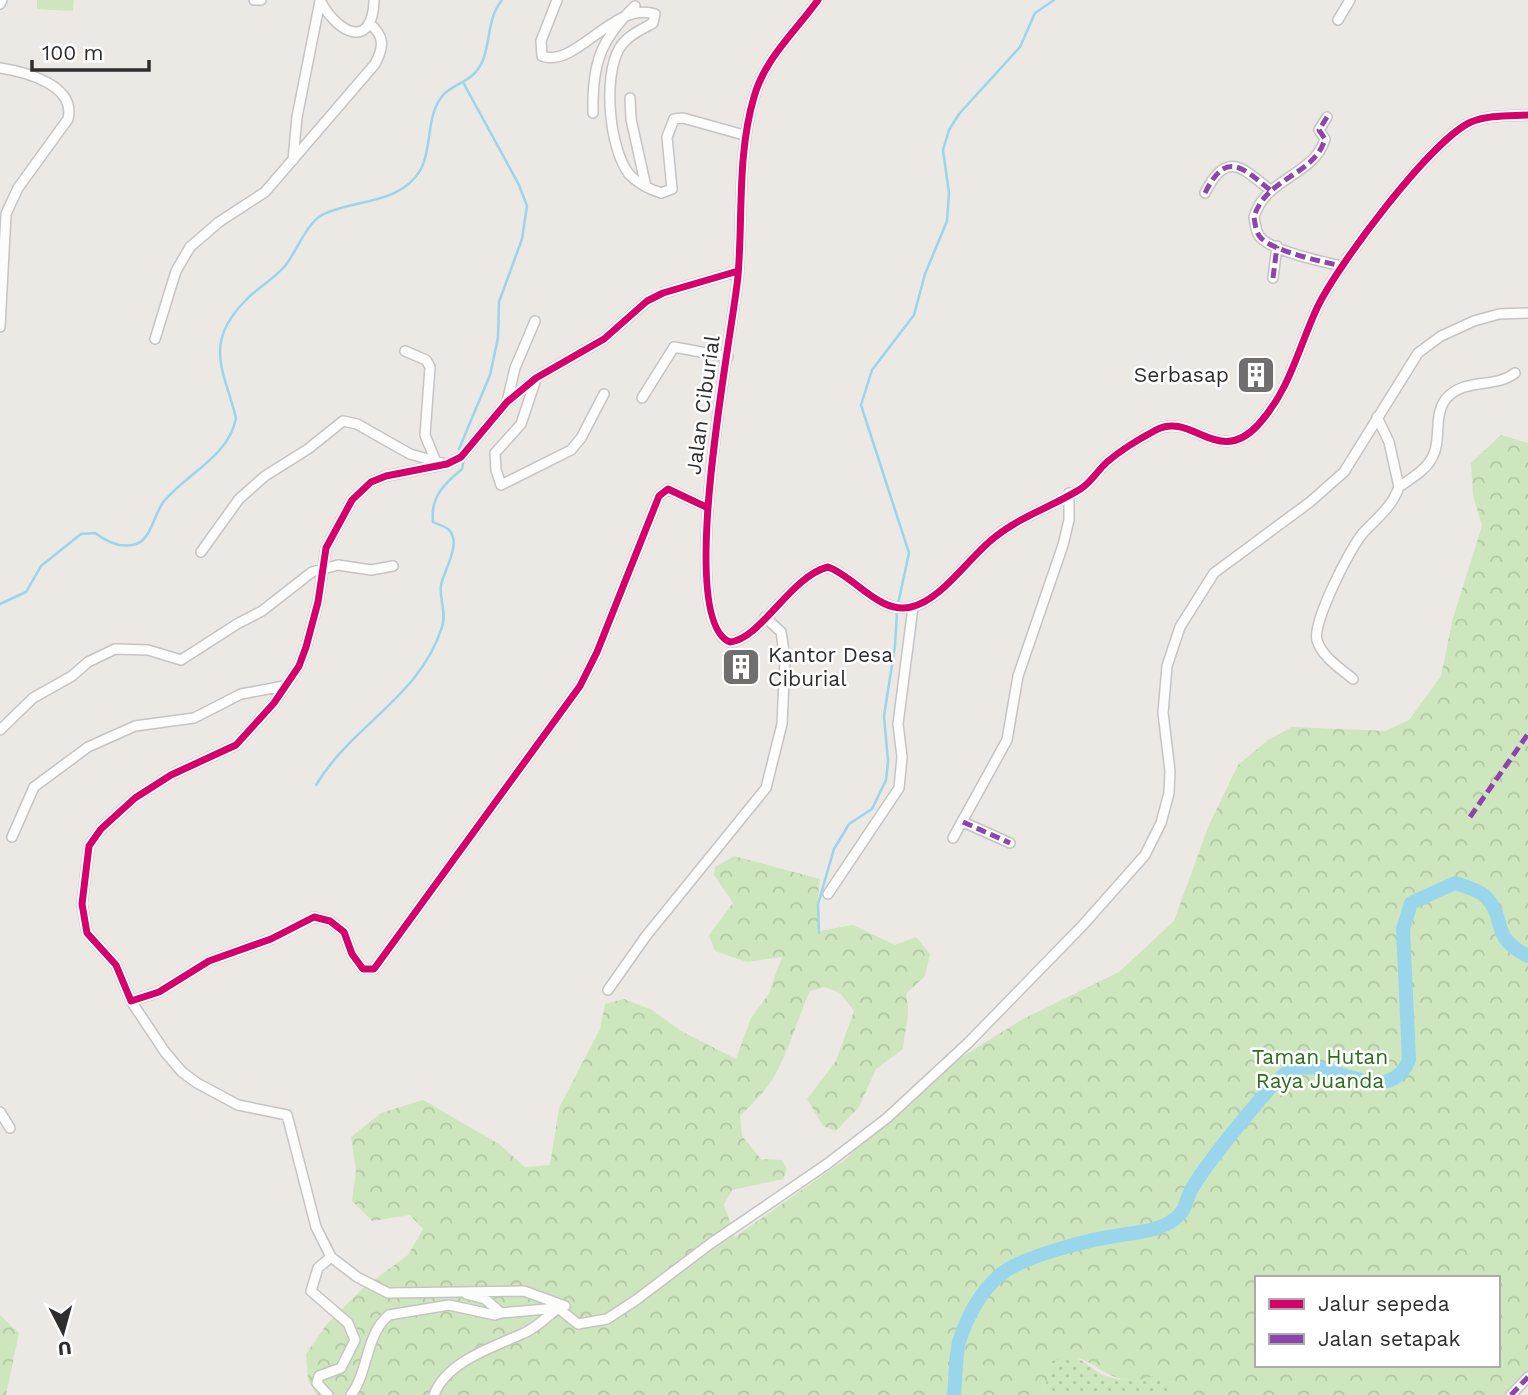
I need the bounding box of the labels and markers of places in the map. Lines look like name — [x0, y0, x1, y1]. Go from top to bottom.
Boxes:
building icon: Serbasap — [1235, 354, 1277, 396]
place label: Serbasap — [1134, 362, 1229, 387]
place label: Kantor Desa Ciburial — [768, 642, 893, 691]
building icon: Kantor Desa Ciburial — [720, 646, 762, 688]

